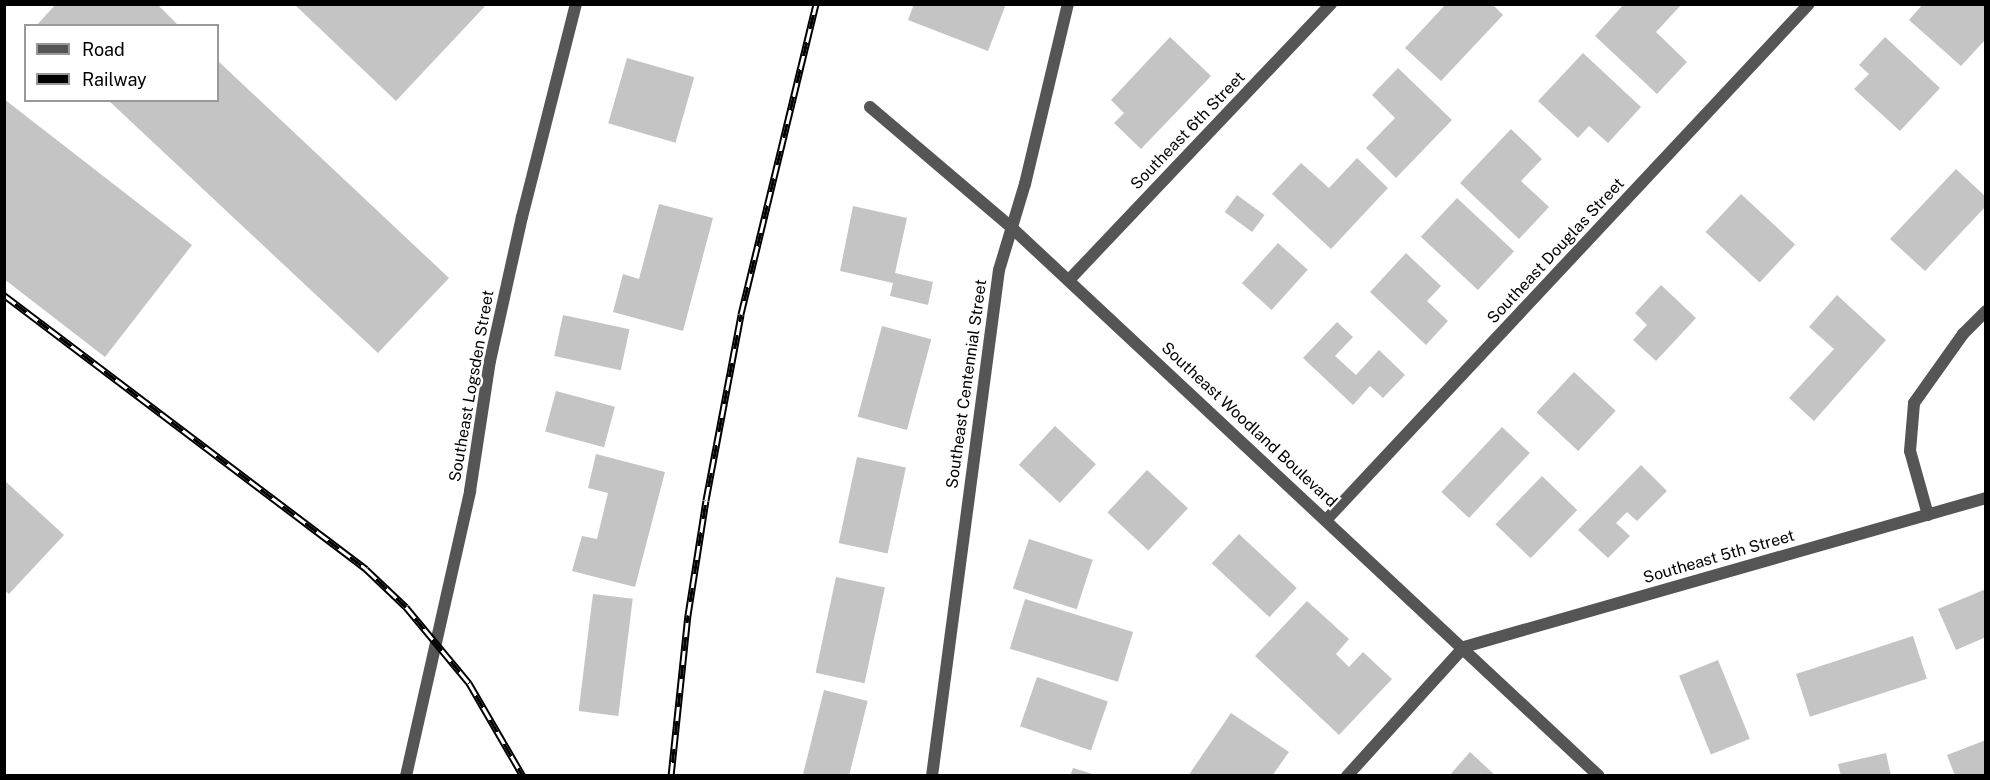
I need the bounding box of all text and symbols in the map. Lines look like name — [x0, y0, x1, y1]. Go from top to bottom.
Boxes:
legend — [24, 24, 219, 102]
text: Road — [82, 39, 125, 60]
street label: Southeast 6th Street — [1127, 68, 1249, 194]
text: Railway — [82, 69, 147, 90]
street label: Southeast Douglas Street — [1484, 174, 1628, 328]
street label: Southeast Centennial Street — [943, 278, 991, 490]
street label: Southeast Logsden Street — [446, 289, 498, 483]
street label: Southeast Woodland Boulevard — [1157, 338, 1341, 512]
street label: Southeast 5th Street — [1641, 526, 1797, 588]

